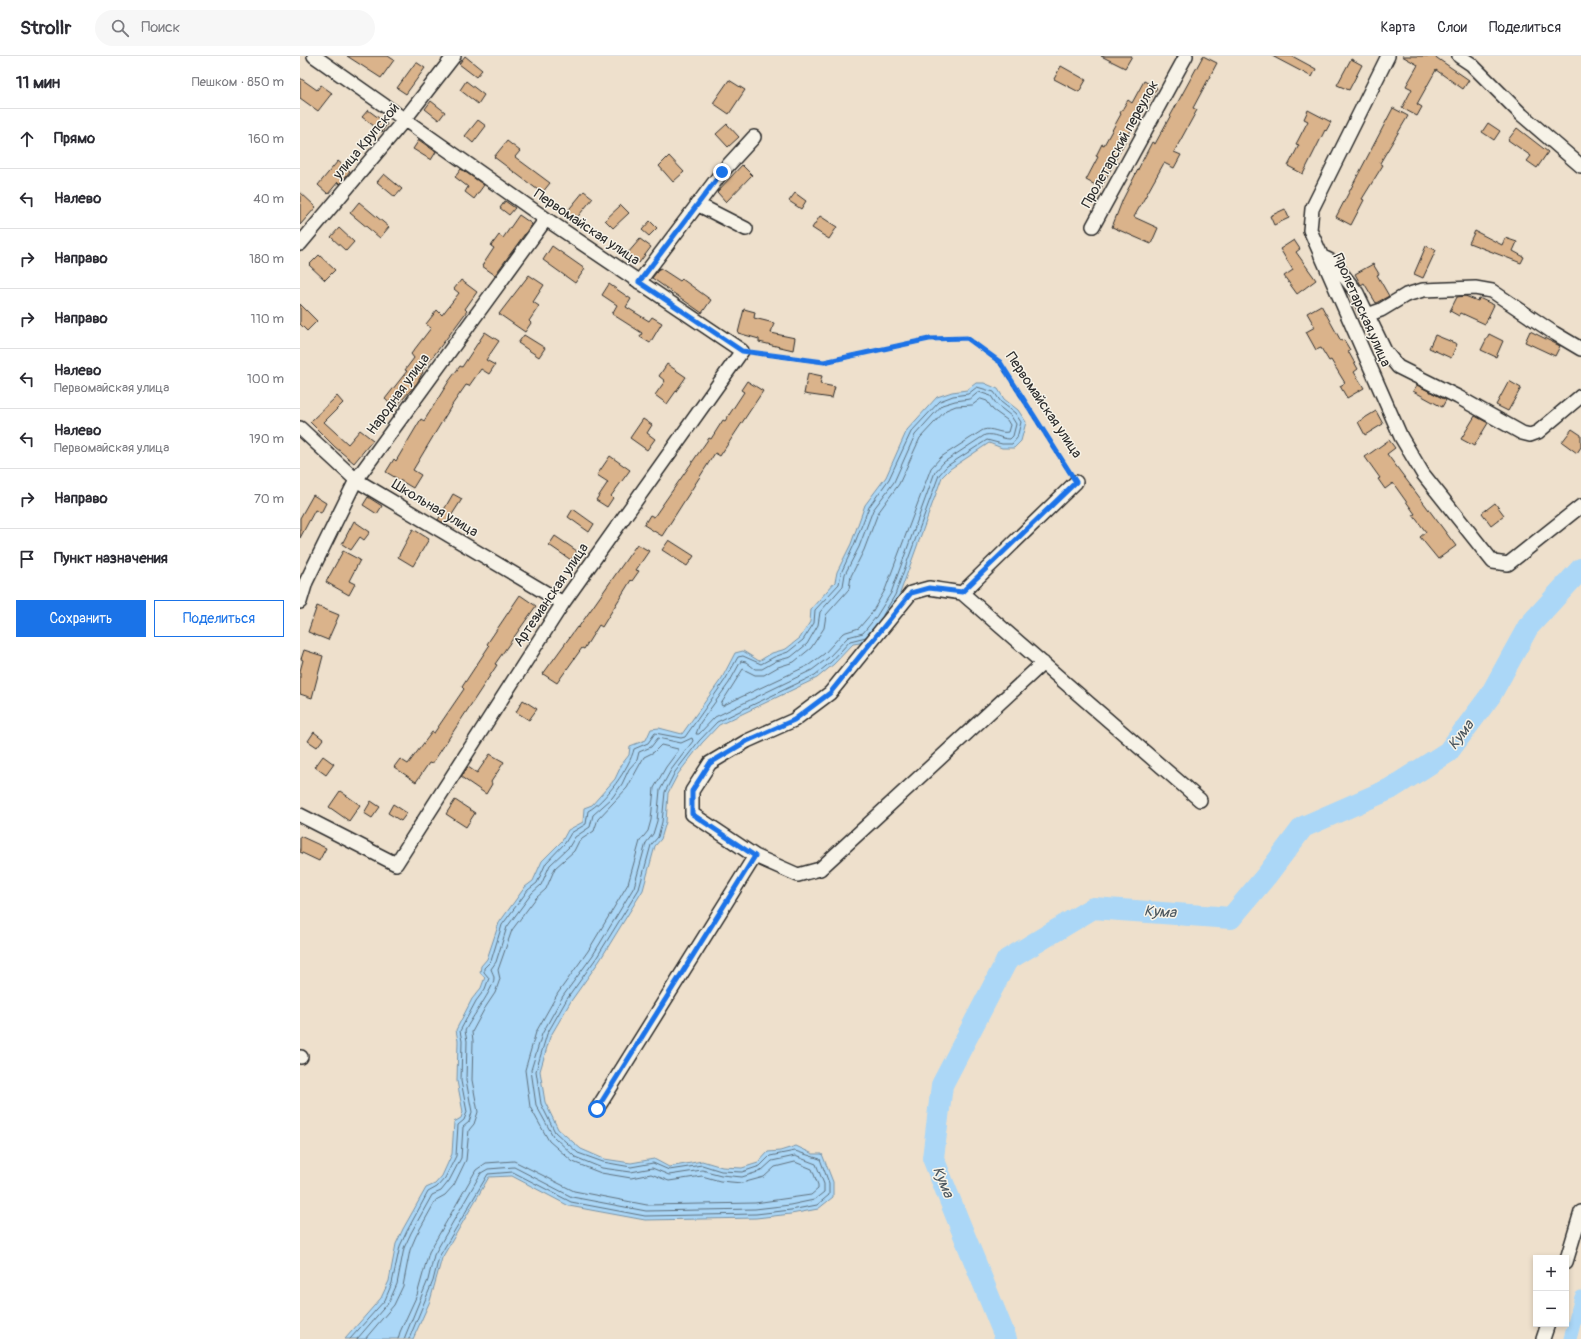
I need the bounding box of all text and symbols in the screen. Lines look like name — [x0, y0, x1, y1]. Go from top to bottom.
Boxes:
search box — [95, 10, 375, 46]
text: Strollr — [20, 16, 71, 40]
icon: search — [109, 17, 131, 39]
text: Поиск — [141, 18, 180, 37]
text: Карта — [1381, 19, 1415, 36]
text: Слои — [1437, 19, 1467, 36]
text: Поделиться — [1489, 19, 1561, 36]
text: 11 мин — [16, 72, 60, 93]
text: Пешком · 850 m — [192, 74, 284, 90]
street label: Пролетарский переулок — [1078, 77, 1162, 211]
street label: улица Крупской — [329, 99, 403, 183]
icon: ahead — [16, 128, 38, 150]
text: Прямо — [54, 129, 95, 148]
text: 160 m — [248, 131, 284, 147]
route end — [713, 163, 731, 181]
street label: Первомайская улица — [531, 185, 643, 269]
icon: left — [16, 188, 38, 210]
text: Налево — [54, 189, 101, 208]
text: 40 m — [253, 191, 284, 207]
icon: right — [16, 248, 38, 270]
text: Направо — [54, 249, 108, 268]
text: 180 m — [249, 251, 284, 267]
street label: Пролетарская улица — [1329, 251, 1395, 369]
icon: right — [16, 308, 38, 330]
text: Направо — [54, 309, 108, 328]
text: 110 m — [251, 311, 284, 327]
street label: Первомайская улица — [1002, 349, 1086, 461]
street label: Народная улица — [363, 350, 433, 438]
text: Налево — [54, 361, 101, 380]
icon: left — [16, 368, 38, 390]
text: 100 m — [247, 371, 284, 387]
text: Первомайская улица — [54, 380, 169, 396]
text: Налево — [54, 421, 101, 440]
icon: left — [16, 428, 38, 450]
text: 190 m — [249, 431, 284, 447]
text: Первомайская улица — [54, 440, 169, 456]
street label: Школьная улица — [389, 475, 481, 541]
icon: right — [16, 488, 38, 510]
text: Направо — [54, 489, 108, 508]
text: 70 m — [254, 491, 284, 507]
street label: Артезианская улица — [510, 540, 592, 650]
icon: arrive — [16, 548, 38, 570]
text: Пункт назначения — [54, 549, 168, 568]
button: Сохранить — [16, 600, 146, 637]
button: Поделиться — [154, 600, 284, 637]
water label: Кума — [1444, 716, 1479, 753]
water label: Кума — [1143, 901, 1178, 923]
route start — [588, 1100, 606, 1118]
water label: Кума — [928, 1164, 958, 1201]
map controls — [1533, 1255, 1569, 1327]
button: + — [1533, 1255, 1569, 1291]
button: − — [1533, 1291, 1569, 1327]

